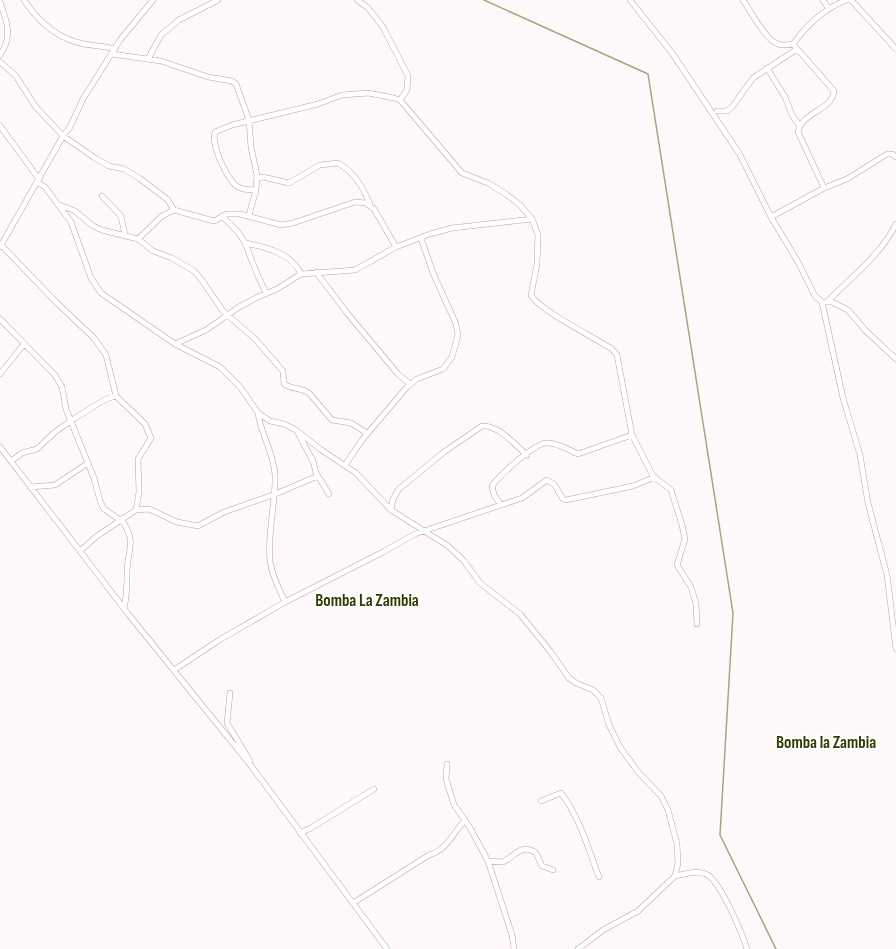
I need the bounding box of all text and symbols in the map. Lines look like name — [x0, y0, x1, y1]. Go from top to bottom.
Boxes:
district label: Bomba La Zambia — [315, 591, 419, 611]
district label: Bomba la Zambia — [776, 733, 876, 753]

